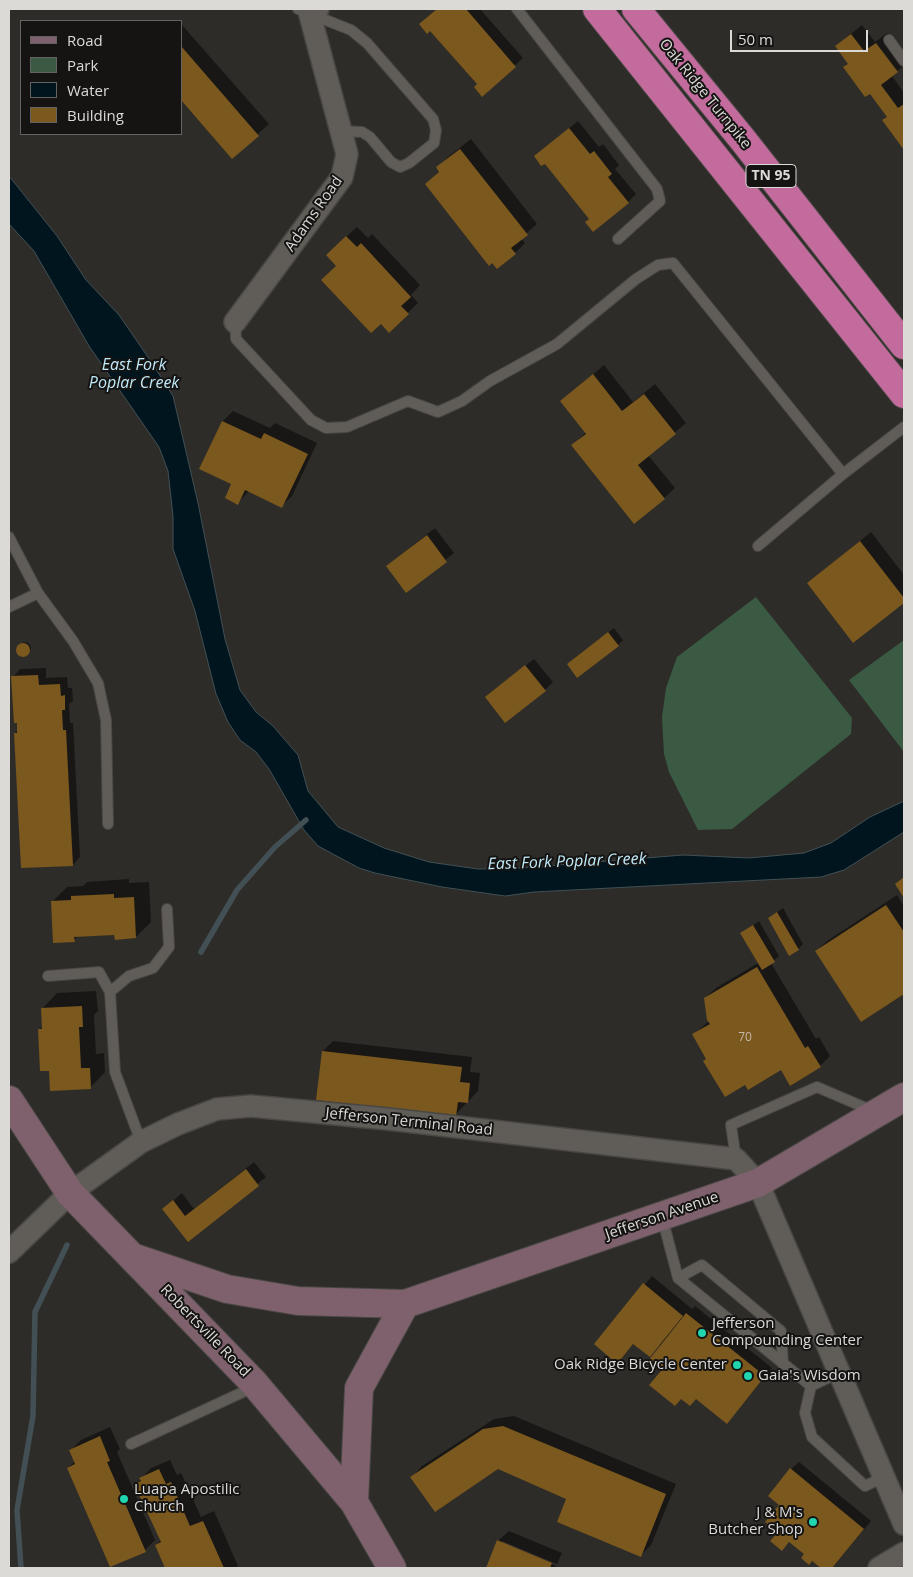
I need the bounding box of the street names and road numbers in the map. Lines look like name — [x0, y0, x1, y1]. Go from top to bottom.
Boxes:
street label: Oak Ridge Turnpike — [655, 35, 755, 153]
road number: TN 95 — [746, 165, 796, 188]
street label: Adams Road — [281, 173, 347, 255]
street label: Jefferson Terminal Road — [325, 1104, 493, 1140]
street label: Jefferson Avenue — [603, 1188, 721, 1244]
street label: Robertsville Road — [156, 1281, 254, 1381]

